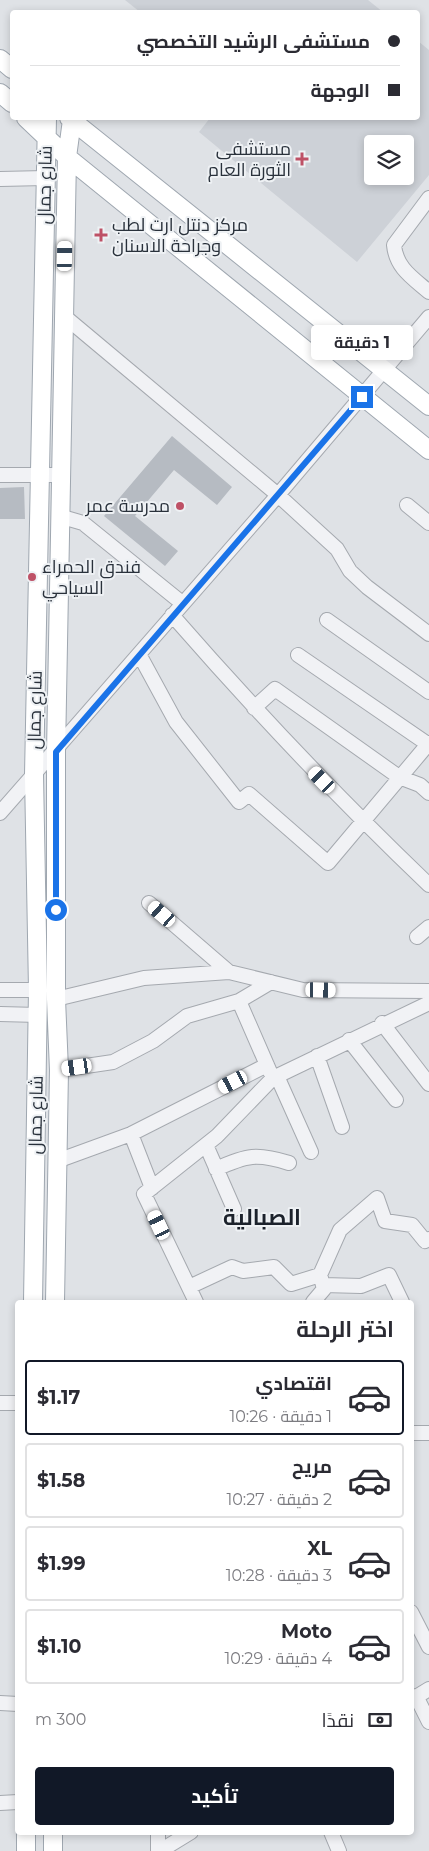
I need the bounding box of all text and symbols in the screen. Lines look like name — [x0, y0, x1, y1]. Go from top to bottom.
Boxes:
text: مستشفى الرشيد التخصصي — [137, 30, 370, 53]
text: الوجهة — [310, 79, 370, 102]
map controls — [364, 135, 414, 185]
button: layers — [364, 135, 414, 185]
place label: مستشفى الثورة العام — [208, 138, 291, 182]
street label: شارع جمال — [33, 145, 58, 225]
marker: مستشفى الثورة العام — [295, 152, 309, 166]
place label: مركز دنتل ارت لطب وجراحة الاسنان — [112, 214, 248, 257]
marker: مركز دنتل ارت لطب وجراحة الاسنان — [94, 228, 108, 242]
car — [57, 241, 72, 271]
callout: 1 دقيقة — [311, 324, 413, 360]
text: 1 دقيقة — [334, 333, 390, 352]
route end — [351, 386, 373, 408]
place label: مدرسة عمر — [85, 495, 170, 517]
marker: مدرسة عمر — [174, 500, 186, 512]
place label: فندق الحمراء السياحي — [42, 556, 141, 602]
marker: فندق الحمراء السياحي — [26, 571, 38, 583]
street label: شارع جمال — [23, 670, 48, 750]
car — [306, 764, 337, 796]
car — [145, 898, 178, 930]
route start — [45, 899, 67, 921]
car — [305, 982, 336, 998]
car — [61, 1057, 92, 1077]
car — [216, 1069, 249, 1095]
street label: شارع جمال — [24, 1075, 49, 1155]
district label: الصبالية — [223, 1204, 301, 1231]
car — [145, 1208, 172, 1242]
text: اختر الرحلة — [296, 1316, 394, 1343]
text: اقتصادي — [256, 1372, 332, 1395]
icon: car — [347, 1375, 392, 1420]
text: $1.17 — [37, 1386, 80, 1409]
text: 1 دقيقة · 10:26 — [229, 1407, 332, 1426]
text: مريح — [292, 1455, 332, 1478]
icon: car — [347, 1458, 392, 1503]
text: $1.58 — [37, 1469, 85, 1492]
text: 2 دقيقة · 10:27 — [226, 1490, 332, 1509]
text: XL — [307, 1537, 332, 1560]
icon: car — [347, 1541, 392, 1586]
text: $1.99 — [37, 1552, 86, 1575]
text: 3 دقيقة · 10:28 — [226, 1566, 332, 1585]
text: Moto — [281, 1620, 332, 1643]
icon: car — [347, 1624, 392, 1669]
text: $1.10 — [37, 1635, 81, 1658]
text: 4 دقيقة · 10:29 — [225, 1649, 332, 1668]
icon: cash — [366, 1706, 394, 1734]
text: نقدًا — [322, 1709, 354, 1732]
text: 300 m — [35, 1710, 86, 1729]
button: تأكيد — [35, 1767, 394, 1825]

